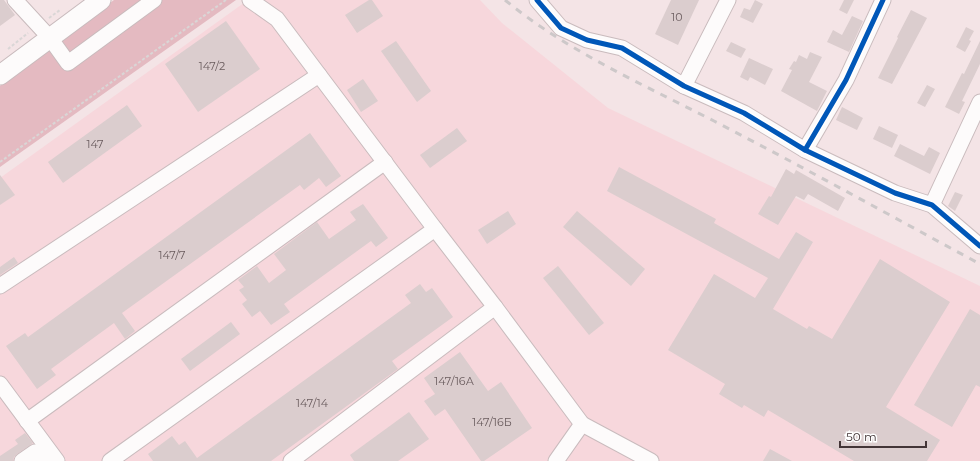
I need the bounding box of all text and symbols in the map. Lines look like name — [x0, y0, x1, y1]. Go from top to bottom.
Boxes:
house number: 10 — [671, 10, 683, 24]
house number: 147/2 — [199, 59, 225, 73]
house number: 147 — [86, 137, 104, 151]
house number: 147/7 — [158, 248, 186, 262]
house number: 147/16А — [434, 374, 475, 388]
house number: 147/14 — [296, 396, 329, 410]
house number: 147/16Б — [472, 415, 512, 429]
scale bar — [840, 423, 926, 449]
text: 50 m — [846, 429, 877, 444]

